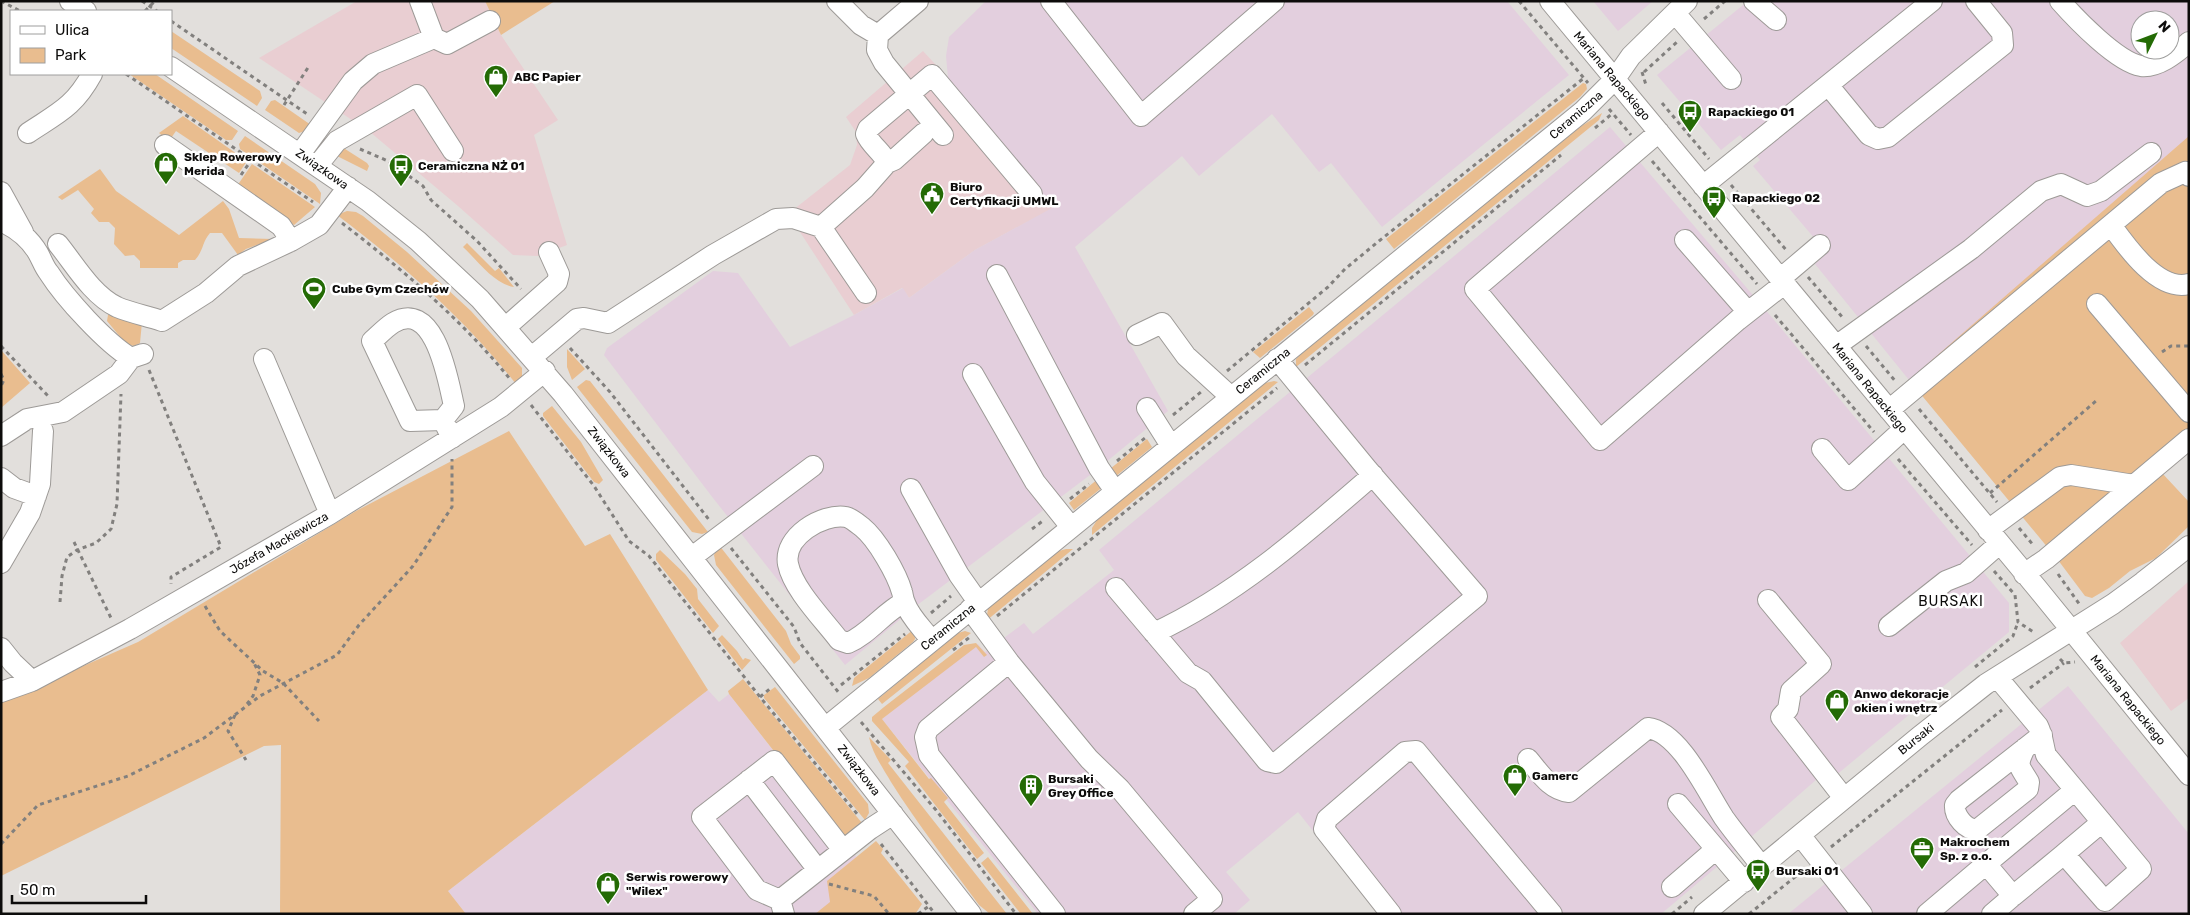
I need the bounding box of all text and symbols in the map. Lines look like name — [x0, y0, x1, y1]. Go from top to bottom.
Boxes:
legend — [10, 10, 172, 75]
north arrow — [2130, 10, 2180, 60]
text: N — [2155, 17, 2174, 36]
text: Ulica — [55, 21, 89, 39]
street label: Mariana Rapackiego — [1571, 29, 1653, 123]
text: Park — [55, 46, 86, 64]
shop icon: ABC Papier — [483, 64, 509, 98]
place label: ABC Papier — [514, 70, 581, 84]
street label: Ceramiczna — [1547, 88, 1605, 142]
bus stop icon: Rapackiego 01 — [1677, 99, 1703, 133]
place label: Rapackiego 01 — [1708, 105, 1794, 119]
street label: Związkowa — [293, 146, 351, 192]
place label: Sklep Rowerowy Merida — [184, 150, 282, 178]
shop icon: Sklep Rowerowy Merida — [153, 151, 179, 185]
bus stop icon: Ceramiczna NŻ 01 — [388, 153, 414, 187]
place label: Ceramiczna NŻ 01 — [418, 159, 525, 173]
place label: Biuro Certyfikacji UMWL — [950, 180, 1058, 208]
public building icon: Biuro Certyfikacji UMWL — [919, 181, 945, 215]
bus stop icon: Rapackiego 02 — [1701, 185, 1727, 219]
place label: Rapackiego 02 — [1732, 191, 1820, 205]
sports icon: Cube Gym Czechów — [301, 276, 327, 310]
place label: Cube Gym Czechów — [332, 282, 449, 296]
street label: Mariana Rapackiego — [1829, 340, 1911, 436]
street label: Ceramiczna — [1233, 345, 1293, 397]
street label: Związkowa — [585, 424, 633, 480]
street label: Józefa Mackiewicza — [227, 509, 331, 577]
district label: BURSAKI — [1918, 593, 1984, 610]
street label: Ceramiczna — [918, 601, 978, 653]
street label: Mariana Rapackiego — [2087, 652, 2169, 748]
place label: Anwo dekoracje okien i wnętrz — [1854, 687, 1949, 715]
shop icon: Anwo dekoracje okien i wnętrz — [1824, 688, 1850, 722]
street label: Bursaki — [1895, 720, 1937, 758]
street label: Związkowa — [835, 742, 883, 798]
shop icon: Gamerc — [1502, 763, 1528, 797]
place label: Gamerc — [1532, 769, 1578, 783]
place label: Bursaki Grey Office — [1048, 772, 1114, 800]
building icon: Bursaki Grey Office — [1018, 773, 1044, 807]
place label: Makrochem Sp. z o.o. — [1940, 835, 2010, 863]
office icon: Makrochem Sp. z o.o. — [1909, 836, 1935, 870]
bus stop icon: Bursaki 01 — [1745, 858, 1771, 892]
place label: Bursaki 01 — [1776, 864, 1838, 878]
place label: Serwis rowerowy "Wilex" — [626, 870, 729, 898]
shop icon: Serwis rowerowy "Wilex" — [595, 871, 621, 905]
scale bar — [12, 872, 146, 904]
text: 50 m — [20, 881, 55, 899]

